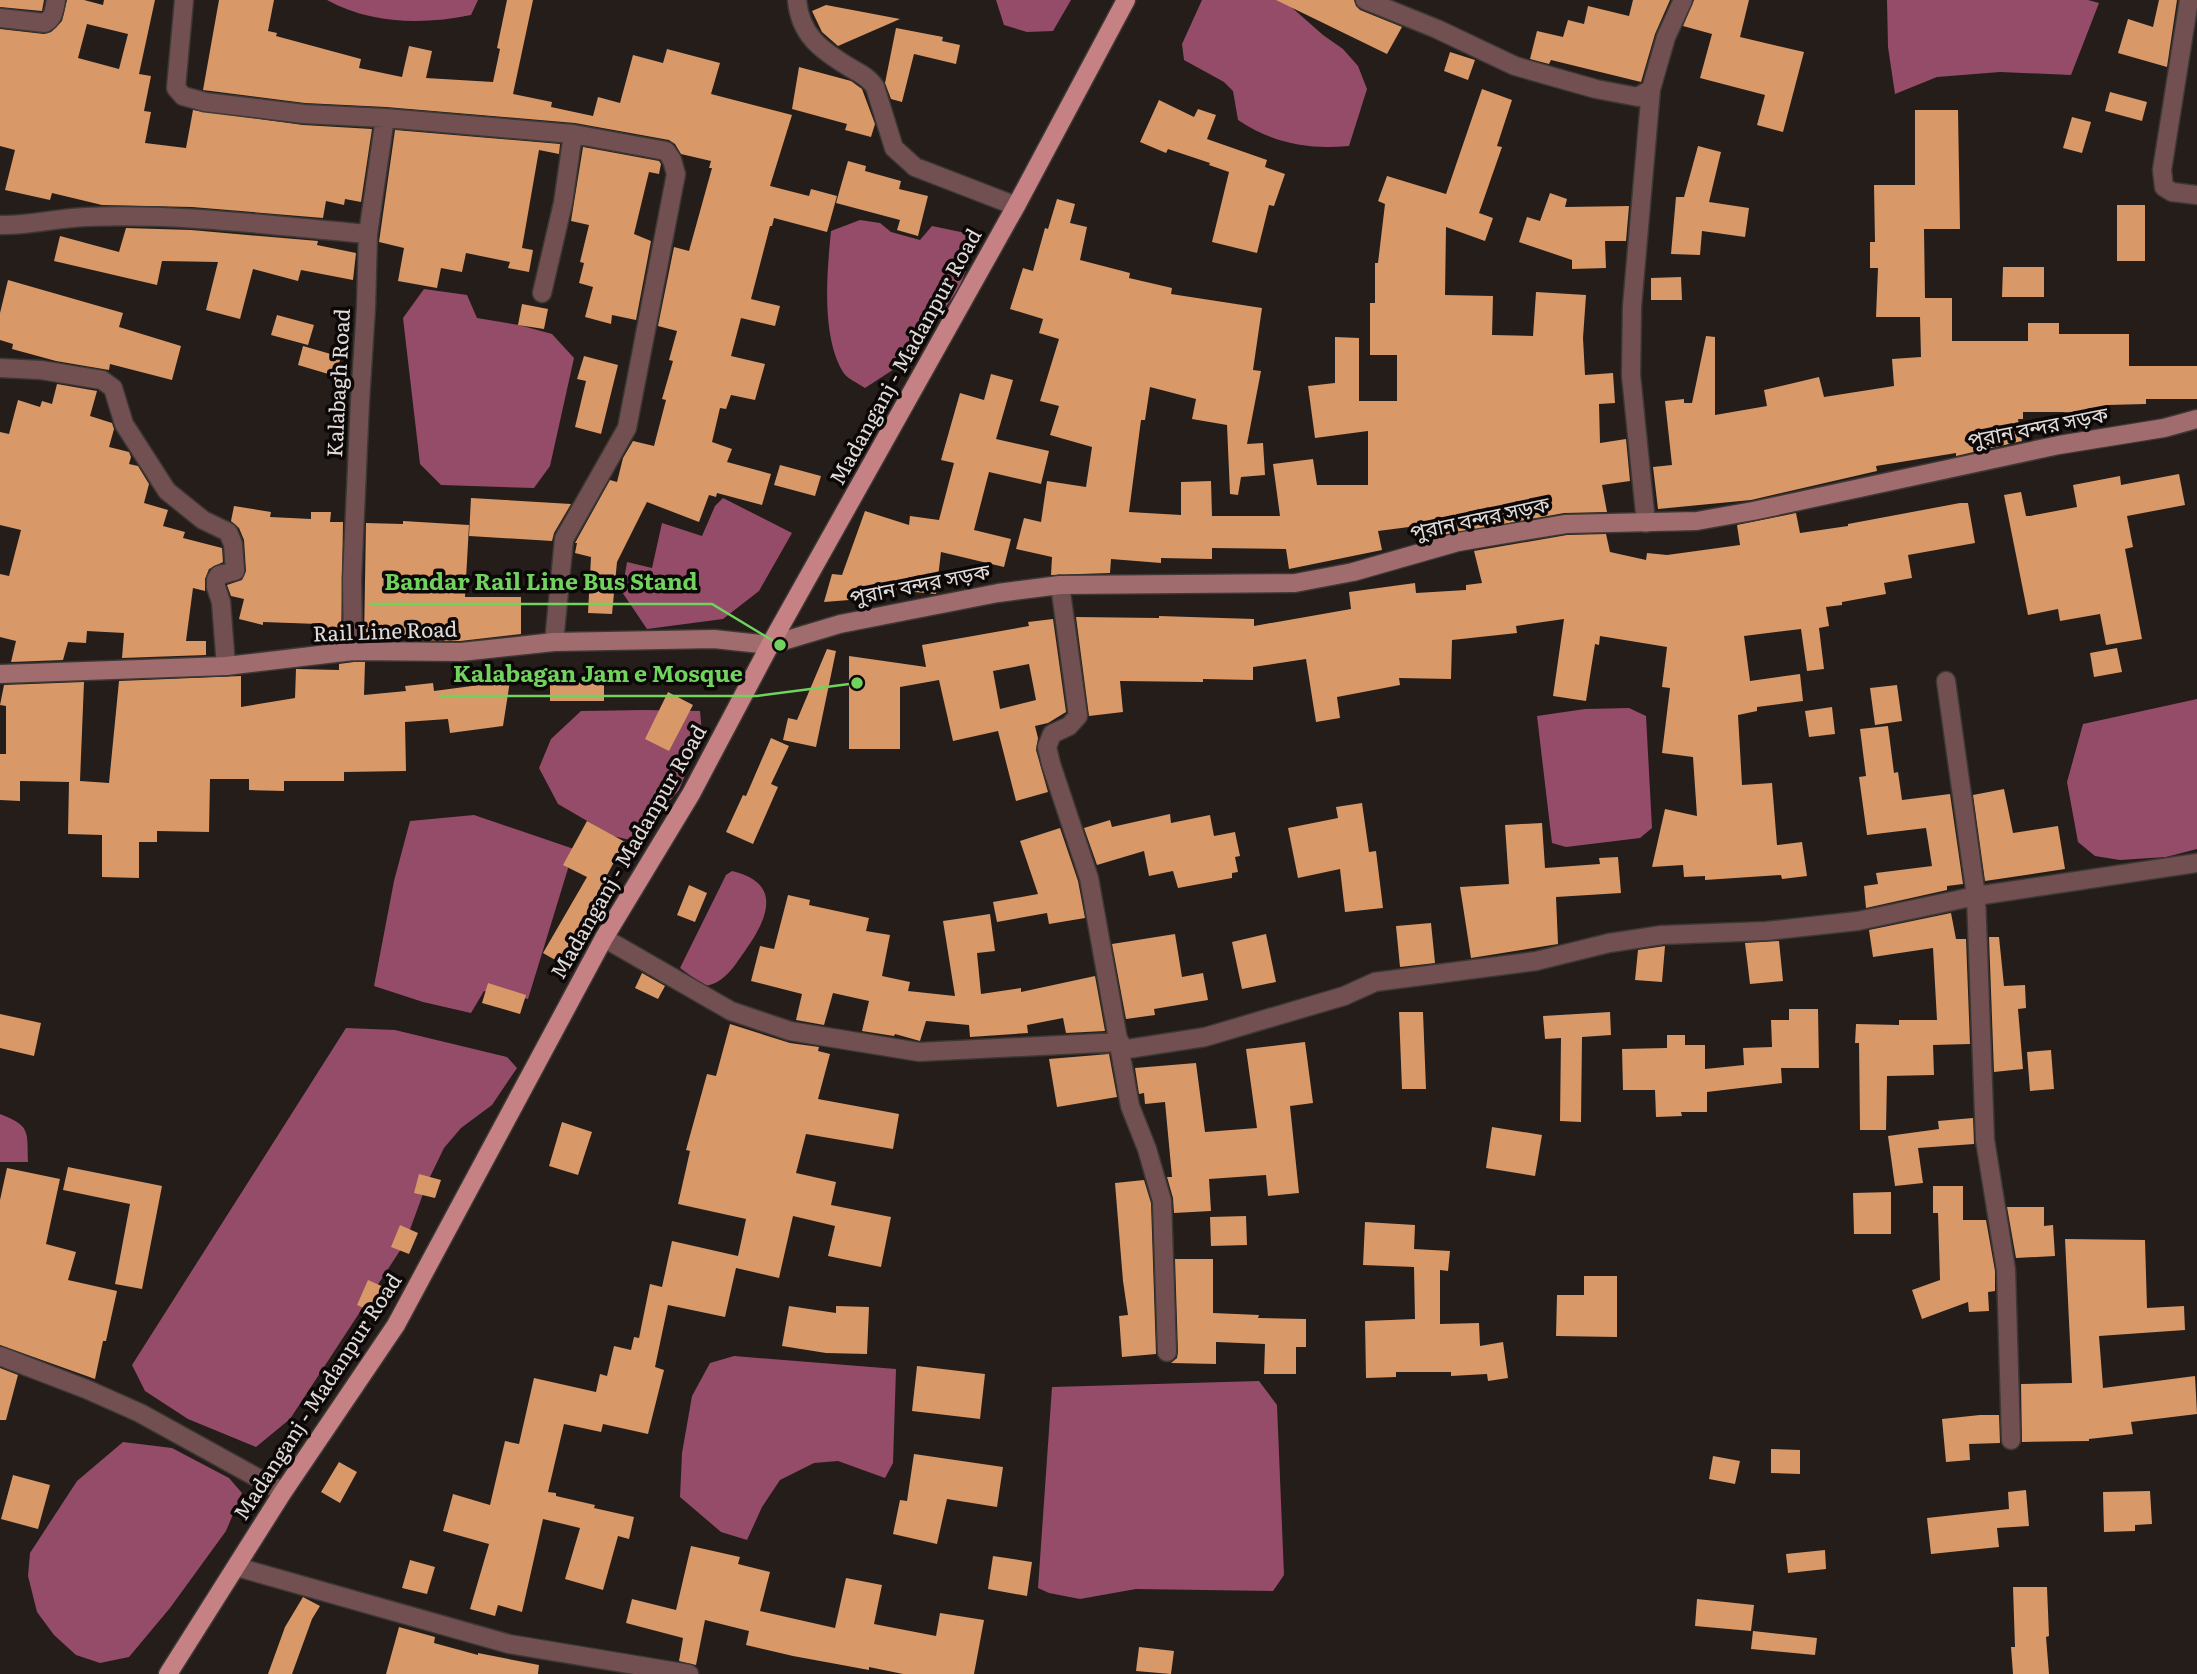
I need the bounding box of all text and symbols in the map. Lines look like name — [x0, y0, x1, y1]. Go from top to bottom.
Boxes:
street label: Madanganj - Madanpur Road — [820, 222, 987, 490]
street label: Kalabagh Road — [317, 307, 356, 458]
street label: পুরান বন্দর সড়ক — [1965, 397, 2111, 454]
street label: পুরান বন্দর সড়ক — [1407, 486, 1553, 546]
street label: পুরান বন্দর সড়ক — [847, 554, 993, 611]
callout: Bandar Rail Line Bus Stand — [370, 560, 712, 604]
text: Bandar Rail Line Bus Stand — [384, 563, 698, 597]
street label: Rail Line Road — [312, 611, 458, 648]
callout: Kalabagan Jam e Mosque — [439, 652, 757, 696]
text: Kalabagan Jam e Mosque — [453, 655, 743, 689]
street label: Madanganj - Madanpur Road — [541, 718, 713, 984]
street label: Madanganj - Madanpur Road — [224, 1266, 408, 1525]

